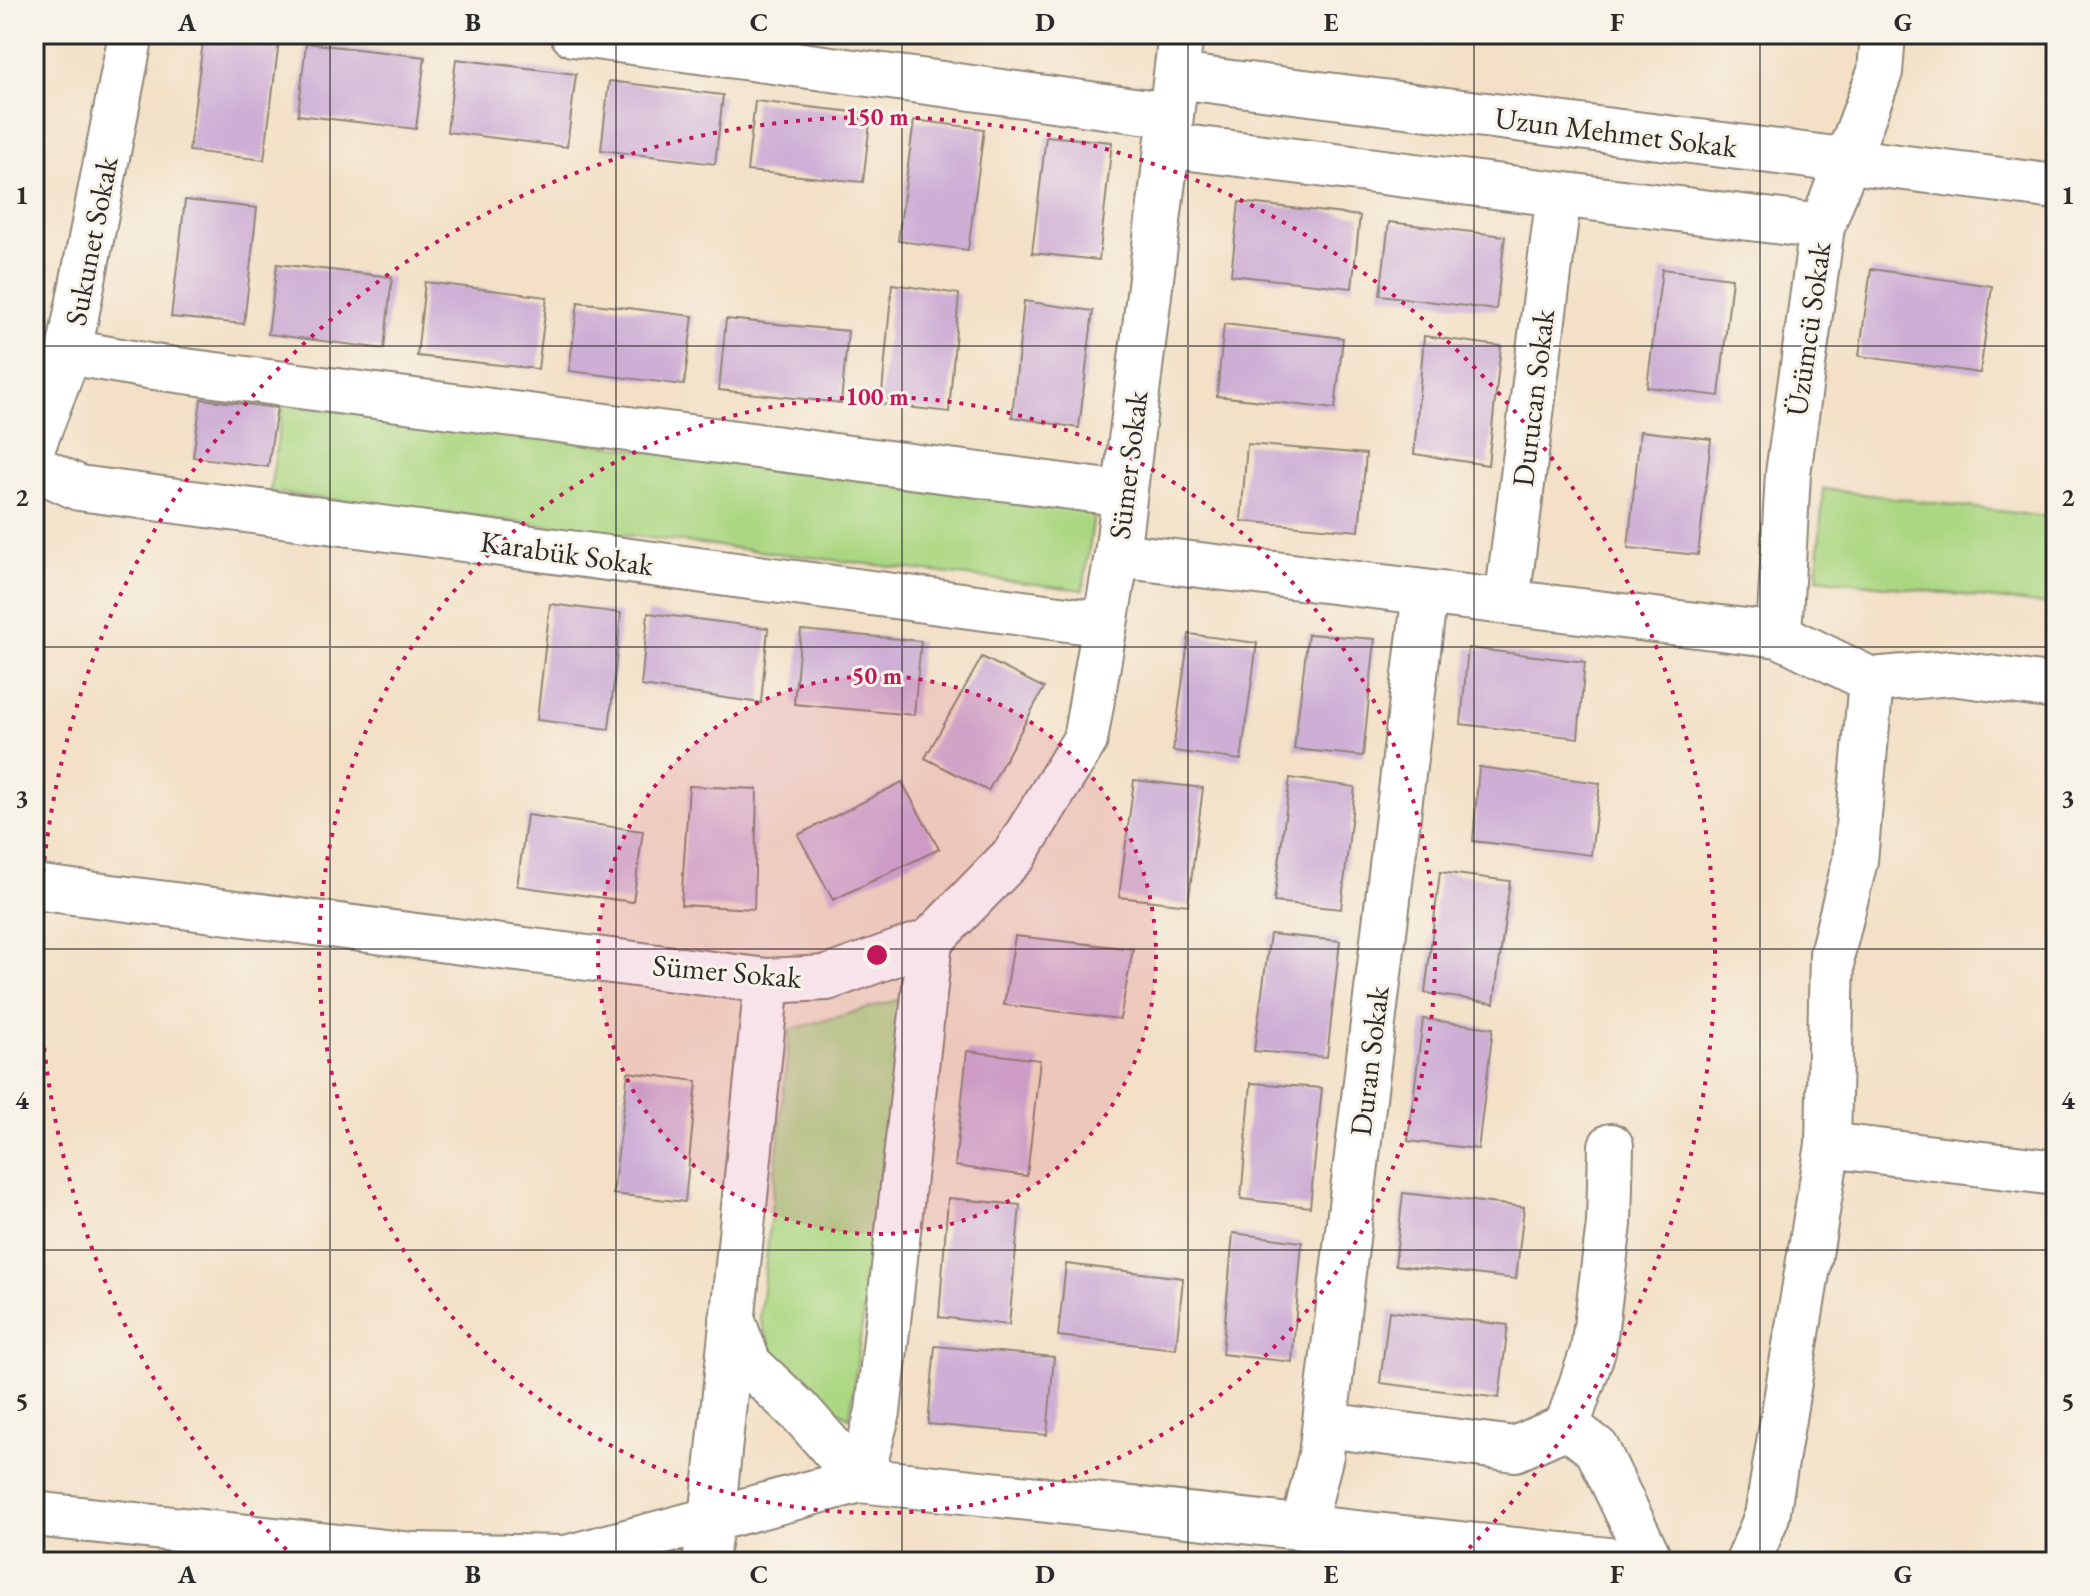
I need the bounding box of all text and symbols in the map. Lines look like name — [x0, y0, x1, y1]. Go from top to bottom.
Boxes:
text: A — [177, 5, 197, 39]
text: B — [465, 5, 481, 39]
text: C — [750, 5, 768, 39]
text: D — [1035, 5, 1055, 39]
text: E — [1324, 5, 1339, 39]
text: F — [1610, 5, 1624, 39]
text: G — [1894, 5, 1913, 39]
street label: Uzun Mehmet Sokak — [1493, 98, 1740, 166]
text: 150 m — [845, 101, 909, 132]
street label: Sukunet Sokak — [56, 152, 127, 329]
text: 1 — [15, 178, 29, 212]
text: 1 — [2061, 178, 2075, 212]
street label: Üzümcü Sokak — [1777, 239, 1840, 418]
street label: Durucan Sokak — [1503, 306, 1563, 489]
text: 100 m — [845, 381, 909, 412]
street label: Sümer Sokak — [1100, 388, 1157, 541]
text: 2 — [15, 480, 29, 514]
text: 2 — [2061, 480, 2075, 514]
street label: Karabük Sokak — [478, 522, 657, 585]
text: 50 m — [852, 660, 902, 691]
text: 3 — [15, 781, 29, 815]
text: 3 — [2061, 781, 2075, 815]
centre of rings — [863, 941, 891, 969]
street label: Sümer Sokak — [651, 945, 804, 997]
street label: Duran Sokak — [1340, 983, 1398, 1138]
text: 4 — [15, 1083, 29, 1117]
text: 4 — [2061, 1083, 2075, 1117]
text: 5 — [15, 1384, 29, 1418]
text: 5 — [2061, 1384, 2075, 1418]
text: A — [177, 1557, 197, 1591]
text: B — [465, 1557, 481, 1591]
text: C — [750, 1557, 768, 1591]
text: D — [1035, 1557, 1055, 1591]
text: E — [1324, 1557, 1339, 1591]
text: F — [1610, 1557, 1624, 1591]
text: G — [1894, 1557, 1913, 1591]

